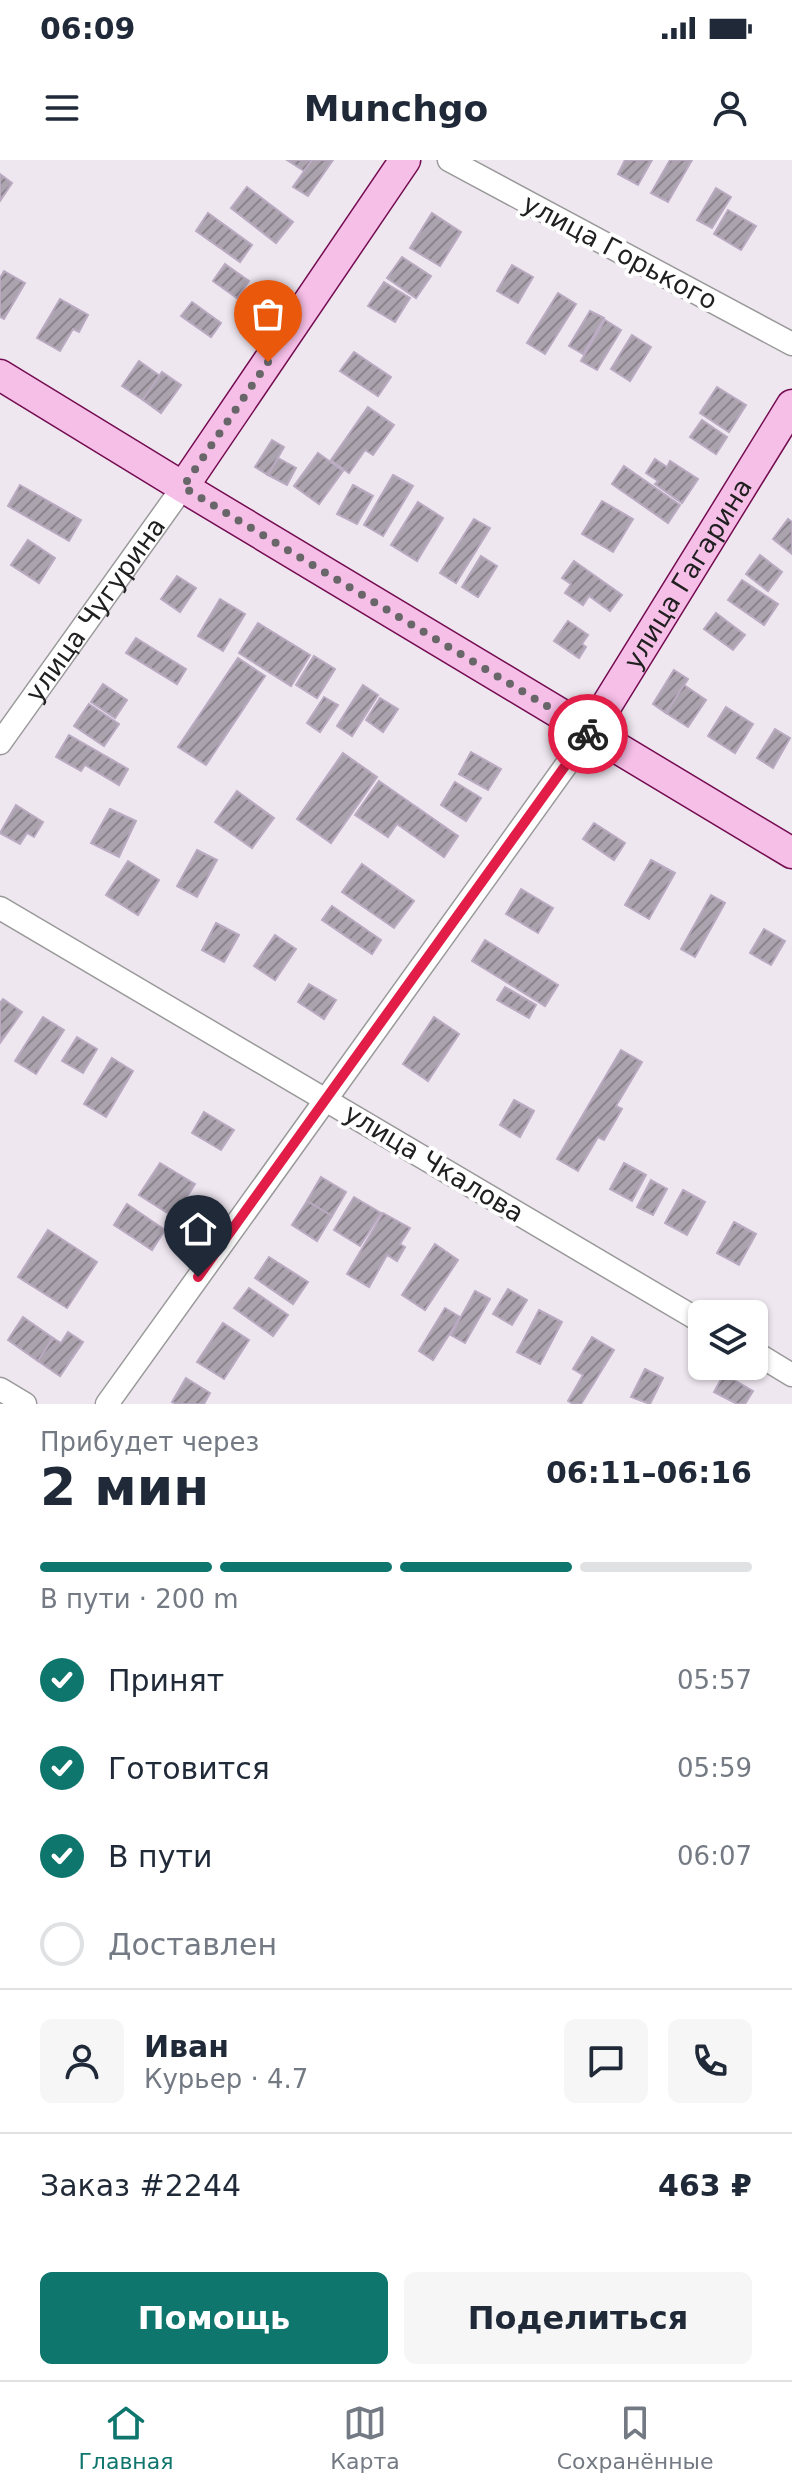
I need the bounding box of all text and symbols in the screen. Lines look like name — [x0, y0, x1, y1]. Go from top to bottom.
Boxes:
text: 06:09 — [40, 11, 136, 46]
icon: menu — [40, 86, 84, 130]
icon: person — [708, 86, 752, 130]
text: Munchgo — [304, 88, 488, 129]
street label: улица Горького — [518, 188, 722, 316]
pin — [234, 280, 302, 362]
icon: bag — [246, 292, 290, 336]
street label: улица Гагарина — [618, 473, 758, 675]
street label: улица Чугурина — [19, 512, 171, 708]
courier — [548, 694, 628, 774]
icon: bike — [566, 712, 610, 756]
street label: улица Чкалова — [339, 1098, 529, 1228]
pin — [164, 1195, 232, 1277]
icon: home — [176, 1207, 220, 1251]
map controls — [688, 1300, 768, 1380]
button: layers — [688, 1300, 768, 1380]
text: Прибудет через — [40, 1427, 259, 1457]
text: 06:11–06:16 — [546, 1455, 752, 1490]
text: 2 мин — [40, 1457, 209, 1517]
text: В пути · 200 m — [40, 1584, 239, 1614]
icon: check — [40, 1658, 84, 1702]
text: Принят — [108, 1663, 224, 1698]
text: 05:57 — [677, 1665, 752, 1695]
icon: check — [40, 1746, 84, 1790]
text: Готовится — [108, 1751, 270, 1786]
text: 05:59 — [677, 1753, 752, 1783]
icon: check — [40, 1834, 84, 1878]
text: В пути — [108, 1839, 212, 1874]
text: 06:07 — [677, 1841, 752, 1871]
text: Доставлен — [108, 1927, 277, 1962]
button: person — [40, 2019, 124, 2103]
button: chat — [564, 2019, 648, 2103]
button: phone — [668, 2019, 752, 2103]
text: Иван — [144, 2029, 229, 2064]
text: Курьер · 4.7 — [144, 2064, 308, 2094]
text: Заказ #2244 — [40, 2168, 241, 2203]
text: 463 ₽ — [658, 2168, 752, 2203]
button: Помощь — [40, 2272, 388, 2364]
button: Поделиться — [404, 2272, 752, 2364]
tab: Главная — [78, 2401, 173, 2474]
tab: Карта — [330, 2401, 400, 2474]
tab: Сохранённые — [557, 2401, 714, 2474]

